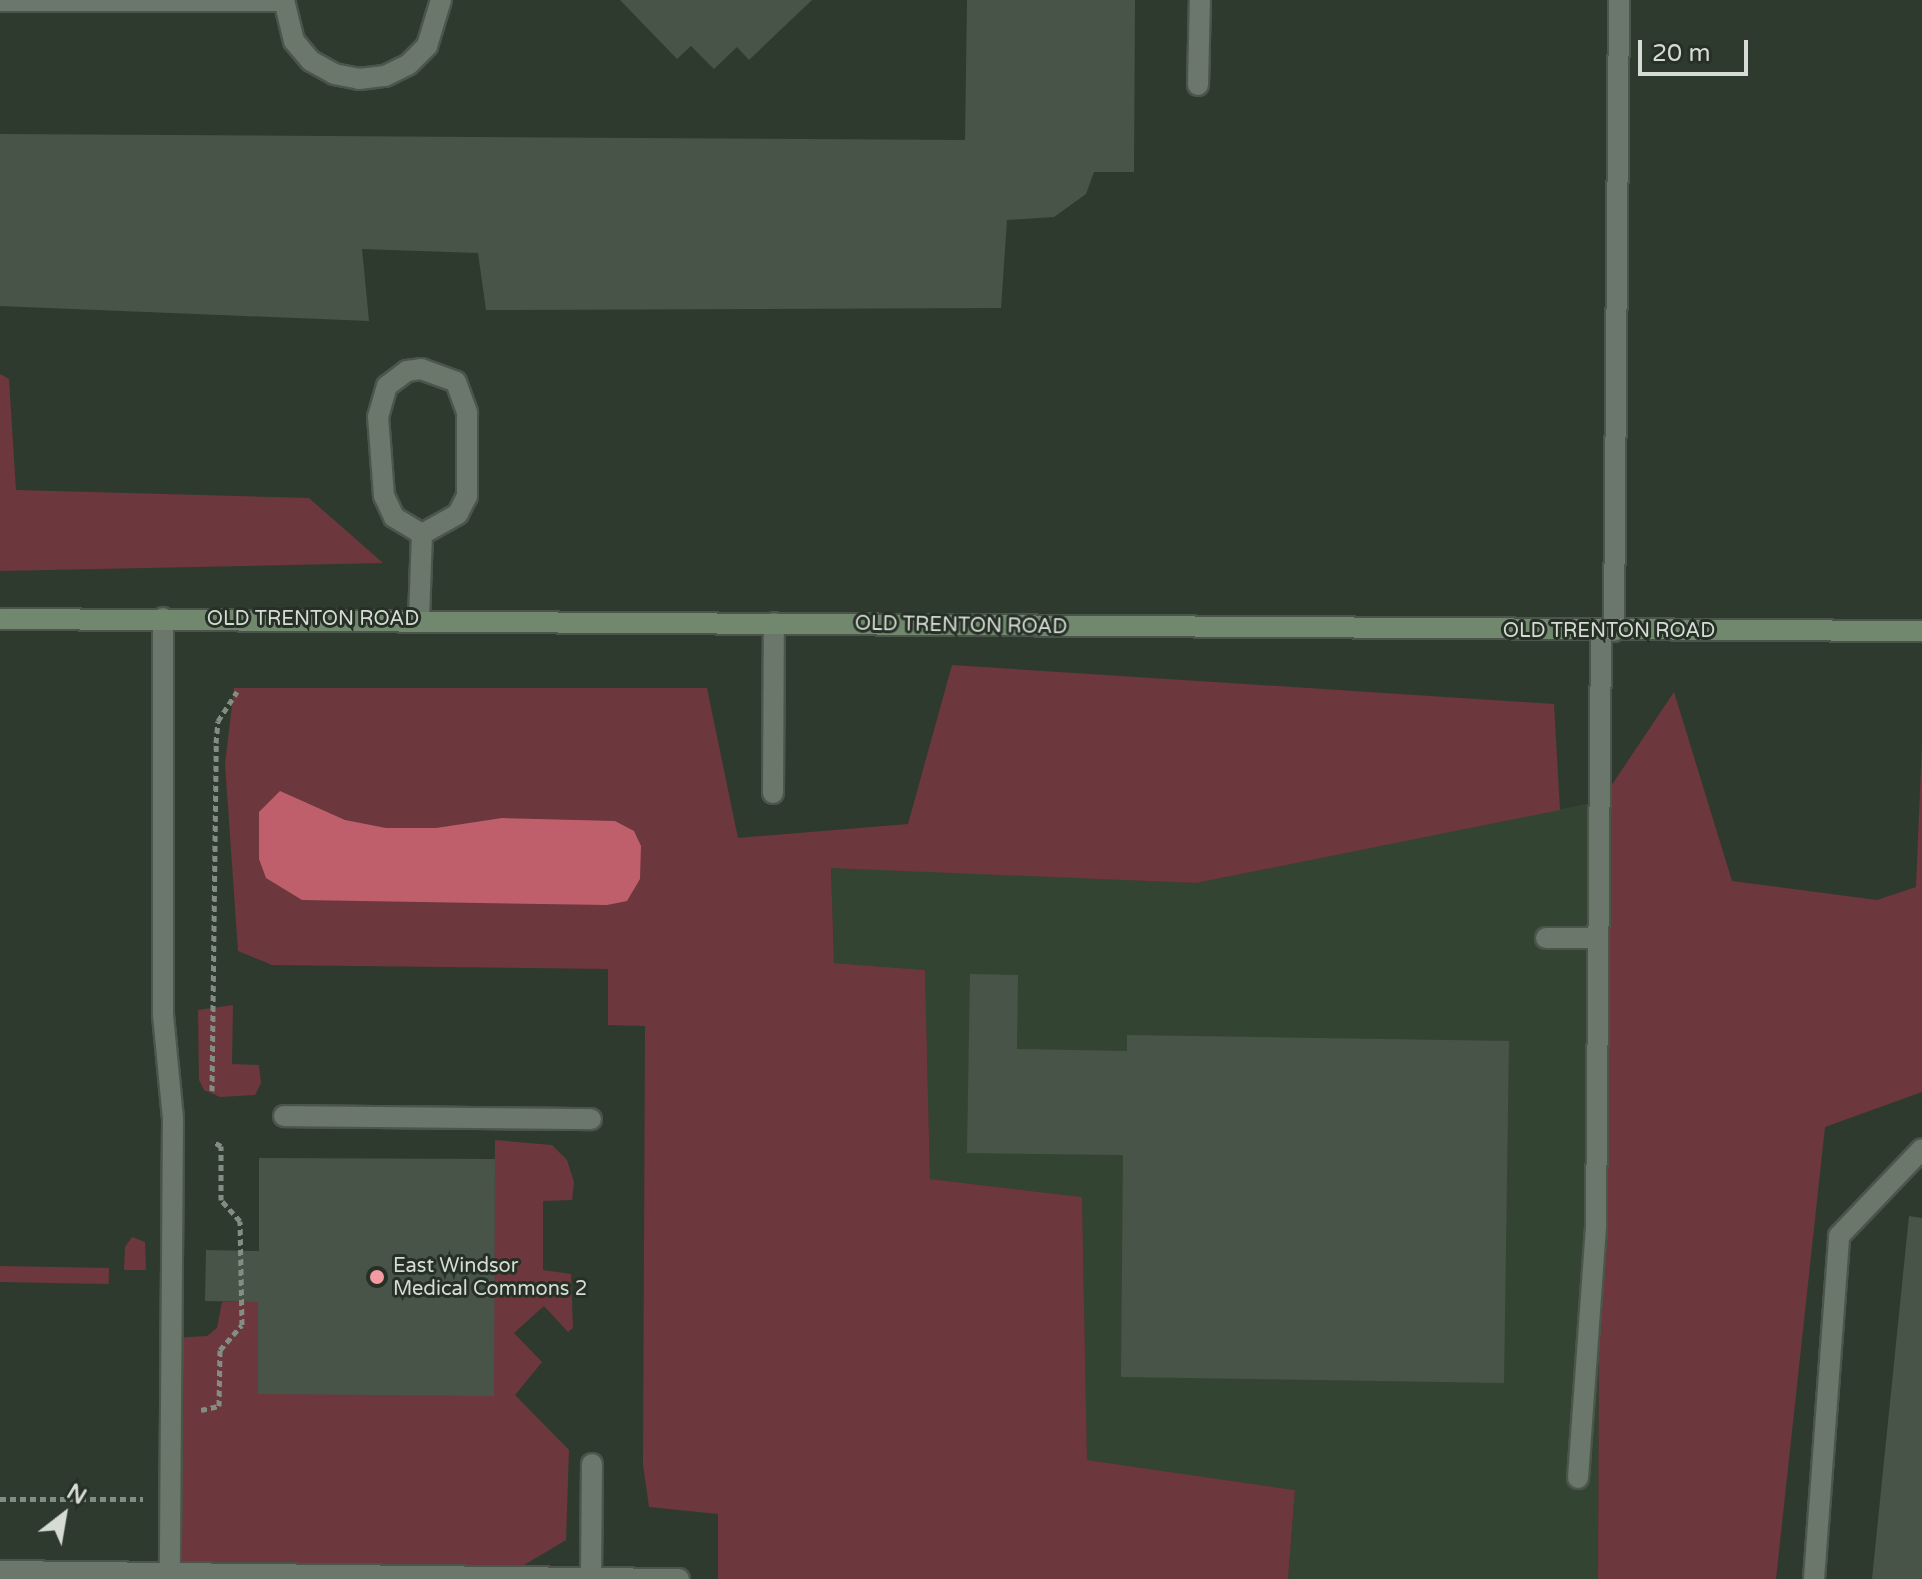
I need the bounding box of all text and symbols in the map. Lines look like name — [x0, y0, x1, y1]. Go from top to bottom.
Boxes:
scale bar — [1642, 24, 1752, 74]
text: 20 m — [1652, 39, 1710, 68]
street label: OLD TRENTON ROAD — [207, 607, 419, 631]
street label: OLD TRENTON ROAD — [855, 612, 1067, 640]
street label: OLD TRENTON ROAD — [1503, 619, 1715, 643]
place label: East Windsor Medical Commons 2 — [393, 1254, 587, 1301]
marker: East Windsor Medical Commons 2 — [368, 1268, 386, 1286]
north arrow — [24, 1475, 104, 1555]
text: N — [62, 1479, 91, 1510]

